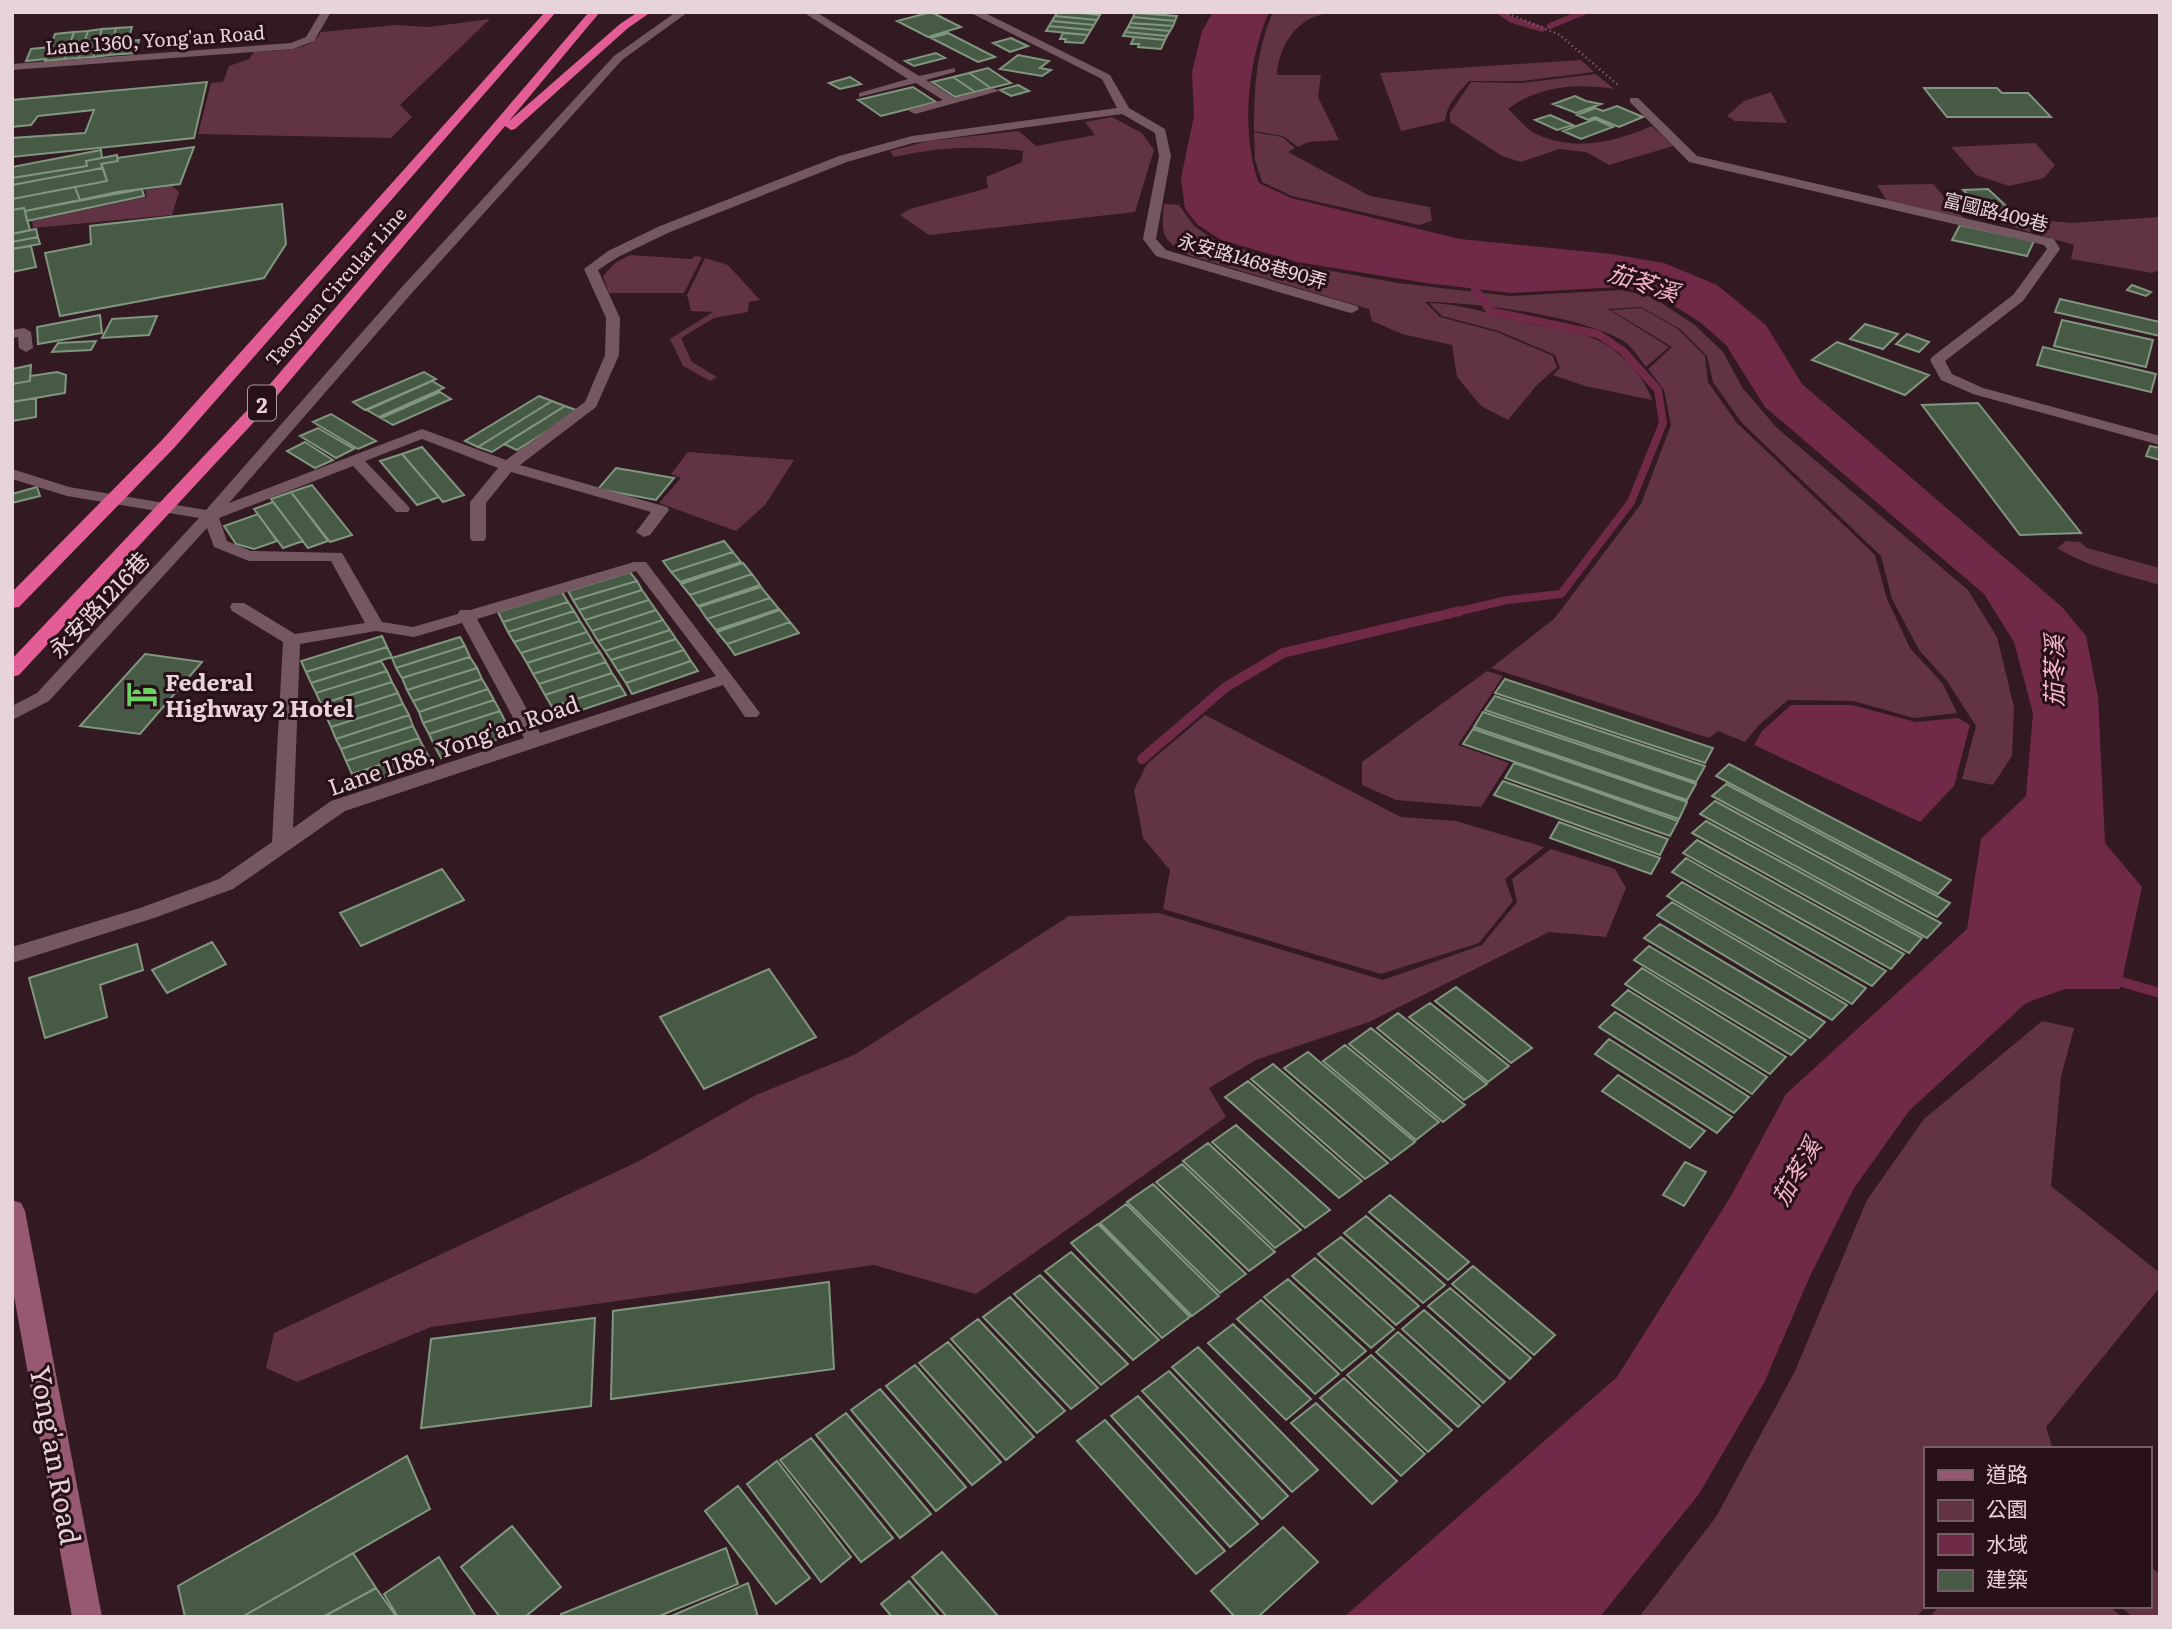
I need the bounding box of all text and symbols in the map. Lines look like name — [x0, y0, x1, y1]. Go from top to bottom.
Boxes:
street label: Lane 1360, Yong'an Road — [44, 17, 266, 61]
street label: 富國路409巷 — [1941, 184, 2051, 238]
street label: Taoyuan Circular Line — [258, 200, 412, 372]
street label: 永安路1468巷90弄 — [1175, 225, 1331, 295]
water label: 茄苳溪 — [1604, 253, 1686, 310]
road number: 2 — [248, 386, 276, 420]
street label: 永安路1216巷 — [40, 543, 156, 665]
water label: 茄苳溪 — [2035, 632, 2070, 707]
place label: Federal Highway 2 Hotel — [165, 664, 354, 724]
hotel icon: Federal Highway 2 Hotel — [125, 677, 159, 711]
street label: Lane 1188, Yong'an Road — [323, 685, 583, 803]
water label: 茄苳溪 — [1762, 1128, 1830, 1211]
street label: Yong'an Road — [21, 1362, 93, 1548]
legend — [1924, 1447, 2151, 1608]
text: 道路 — [1986, 1457, 2028, 1488]
text: 公園 — [1986, 1492, 2028, 1523]
text: 水域 — [1986, 1527, 2028, 1558]
text: 建築 — [1986, 1562, 2028, 1593]

